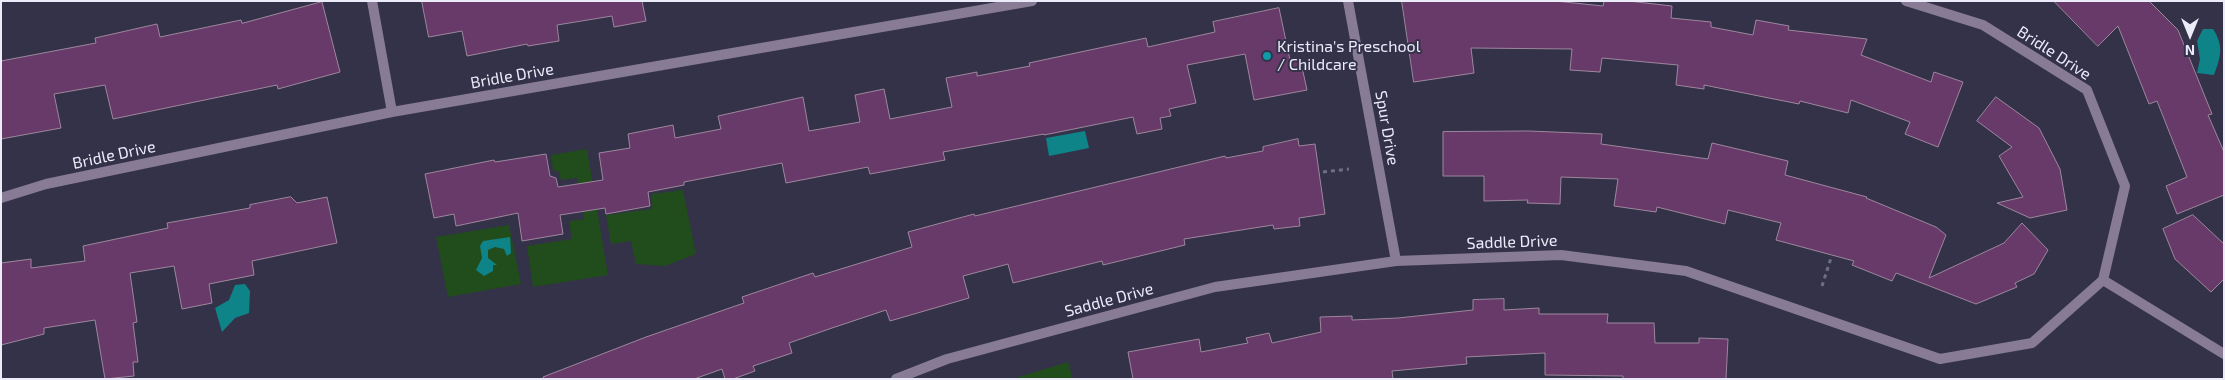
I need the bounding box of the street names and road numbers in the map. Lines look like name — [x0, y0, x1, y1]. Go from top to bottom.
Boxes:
street label: Bridle Drive — [2013, 22, 2095, 84]
street label: Bridle Drive — [469, 59, 555, 93]
street label: Spur Drive — [1371, 89, 1403, 167]
street label: Bridle Drive — [71, 137, 157, 173]
street label: Saddle Drive — [1466, 231, 1558, 253]
street label: Saddle Drive — [1063, 279, 1155, 321]

